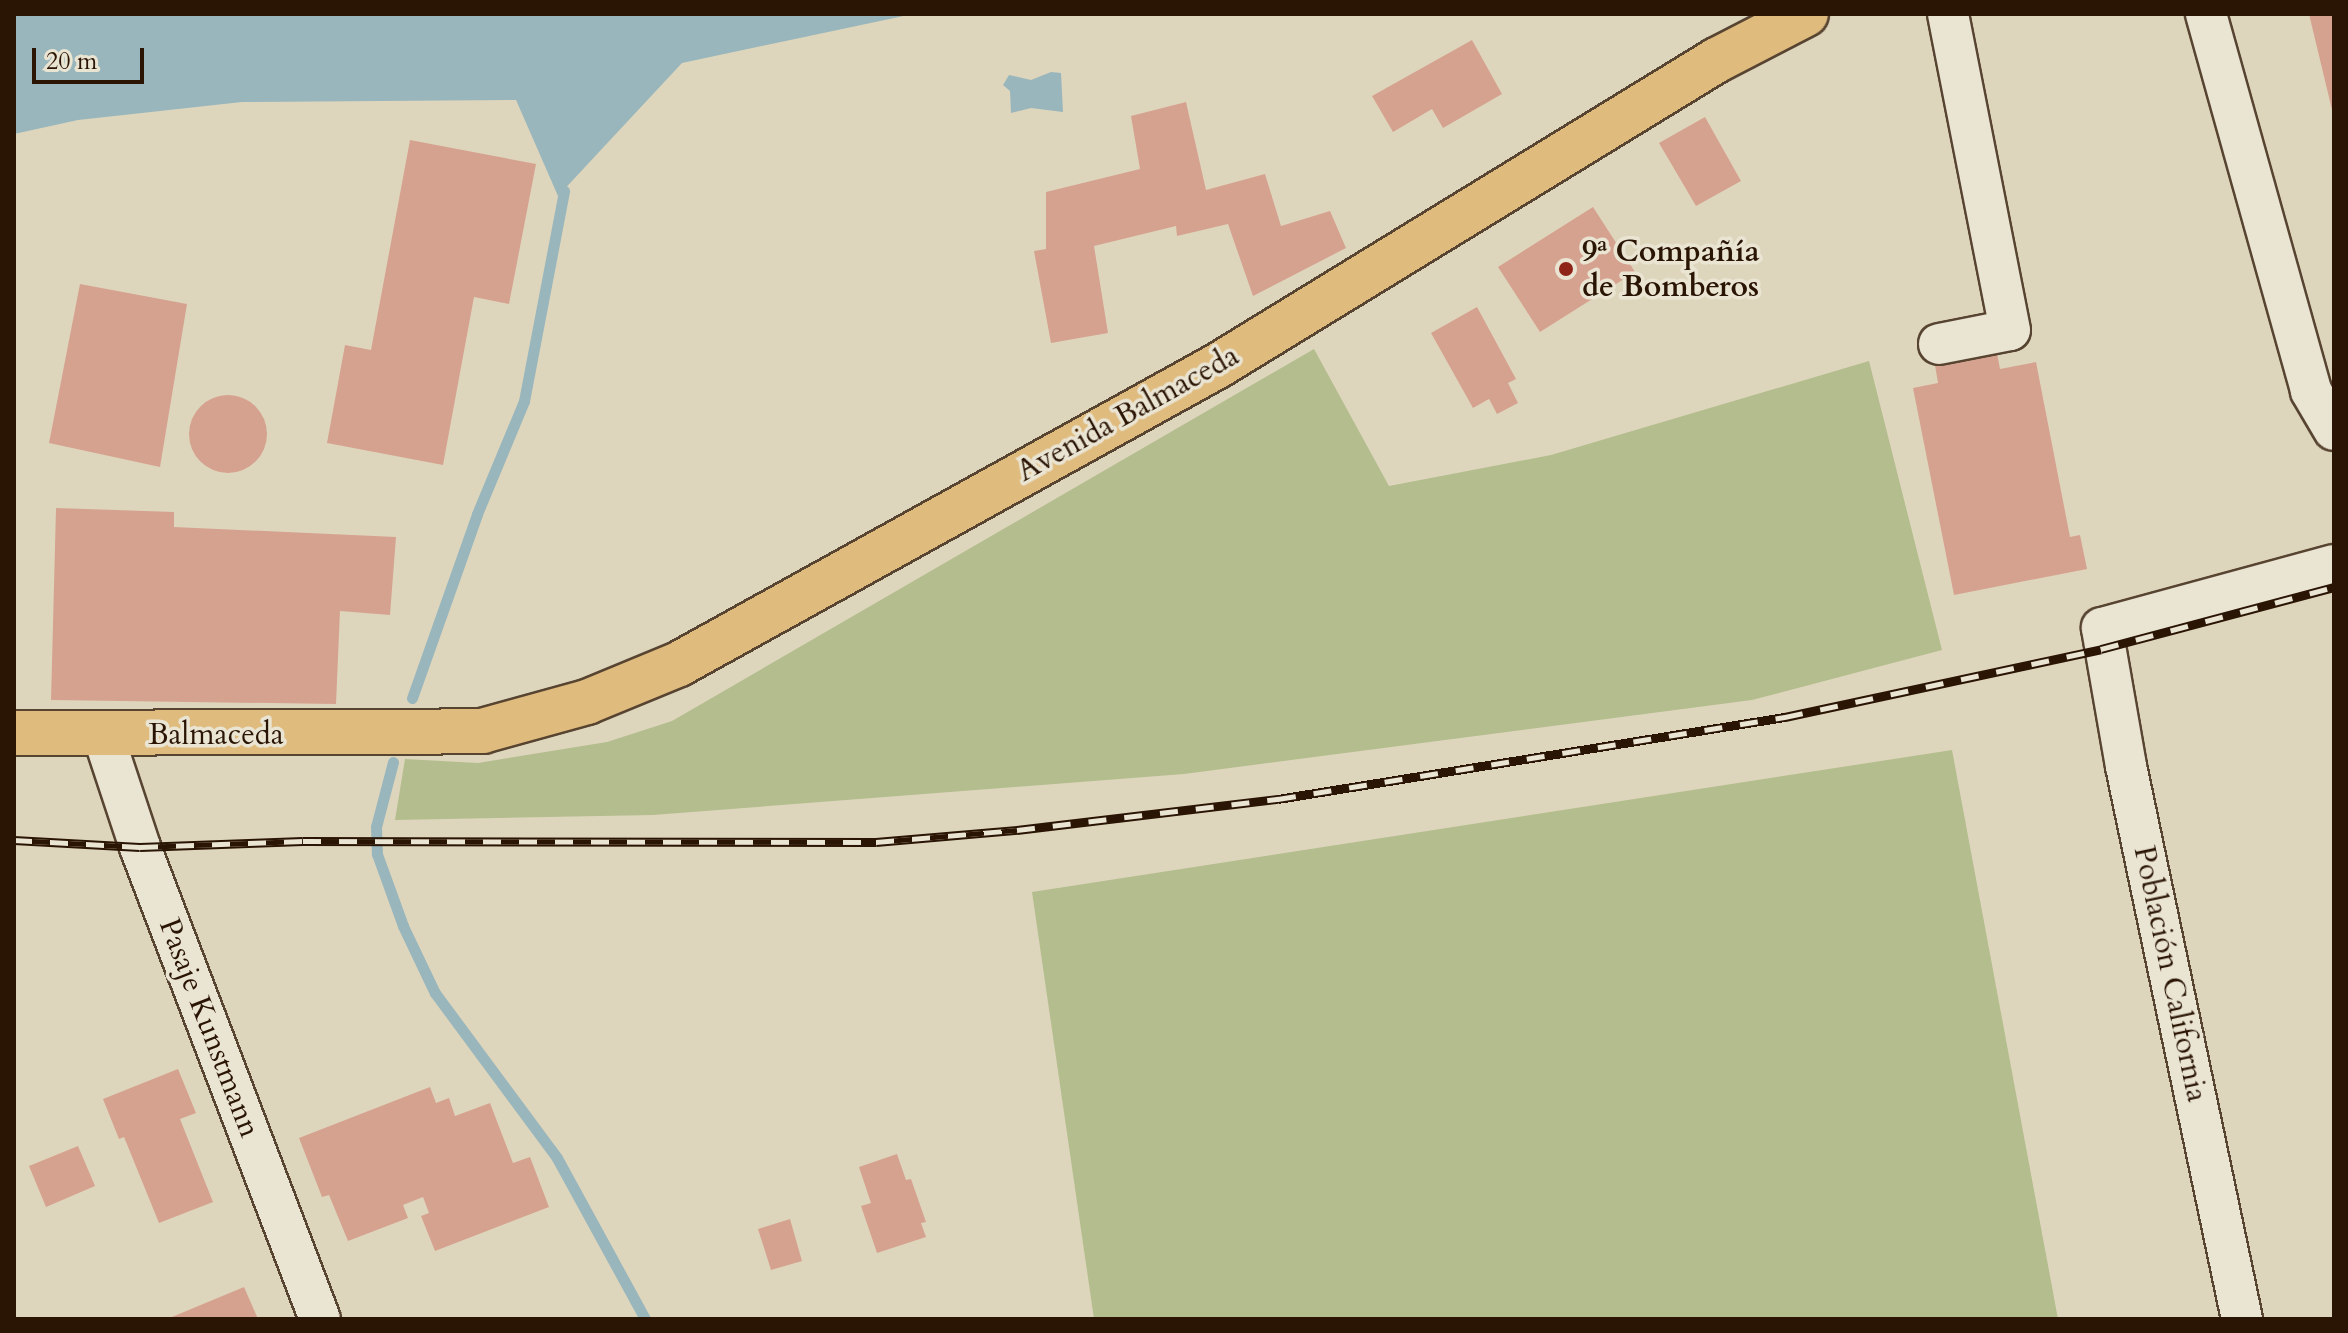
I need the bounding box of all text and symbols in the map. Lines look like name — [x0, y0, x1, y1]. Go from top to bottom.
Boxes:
scale bar — [36, 32, 148, 82]
text: 20 m — [46, 45, 97, 78]
place label: 9ª Compañía de Bomberos — [1582, 234, 1760, 304]
marker: 9ª Compañía de Bomberos — [1557, 260, 1575, 278]
street label: Avenida Balmaceda — [1011, 338, 1245, 490]
street label: Balmaceda — [148, 717, 284, 753]
street label: Población California — [2125, 843, 2215, 1105]
street label: Pasaje Kunstmann — [151, 913, 267, 1143]

